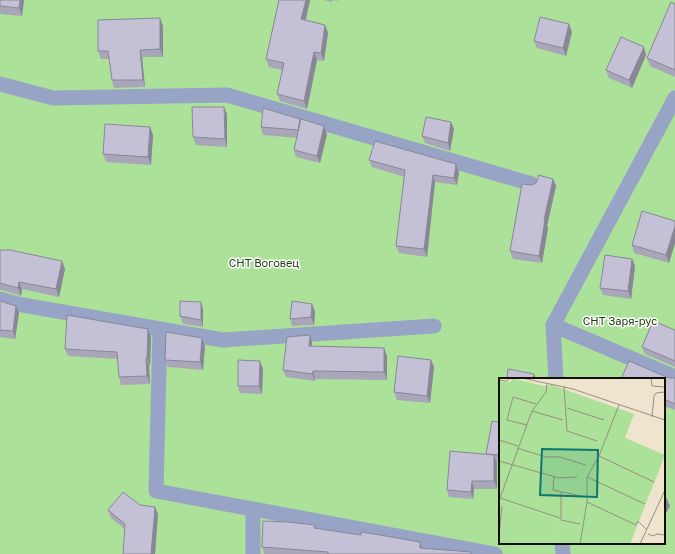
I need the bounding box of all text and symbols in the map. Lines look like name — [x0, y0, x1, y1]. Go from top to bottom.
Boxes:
park label: СНТ Воговец — [229, 256, 299, 269]
park label: СНТ Заря-рус — [583, 314, 657, 327]
inset map — [499, 378, 665, 544]

